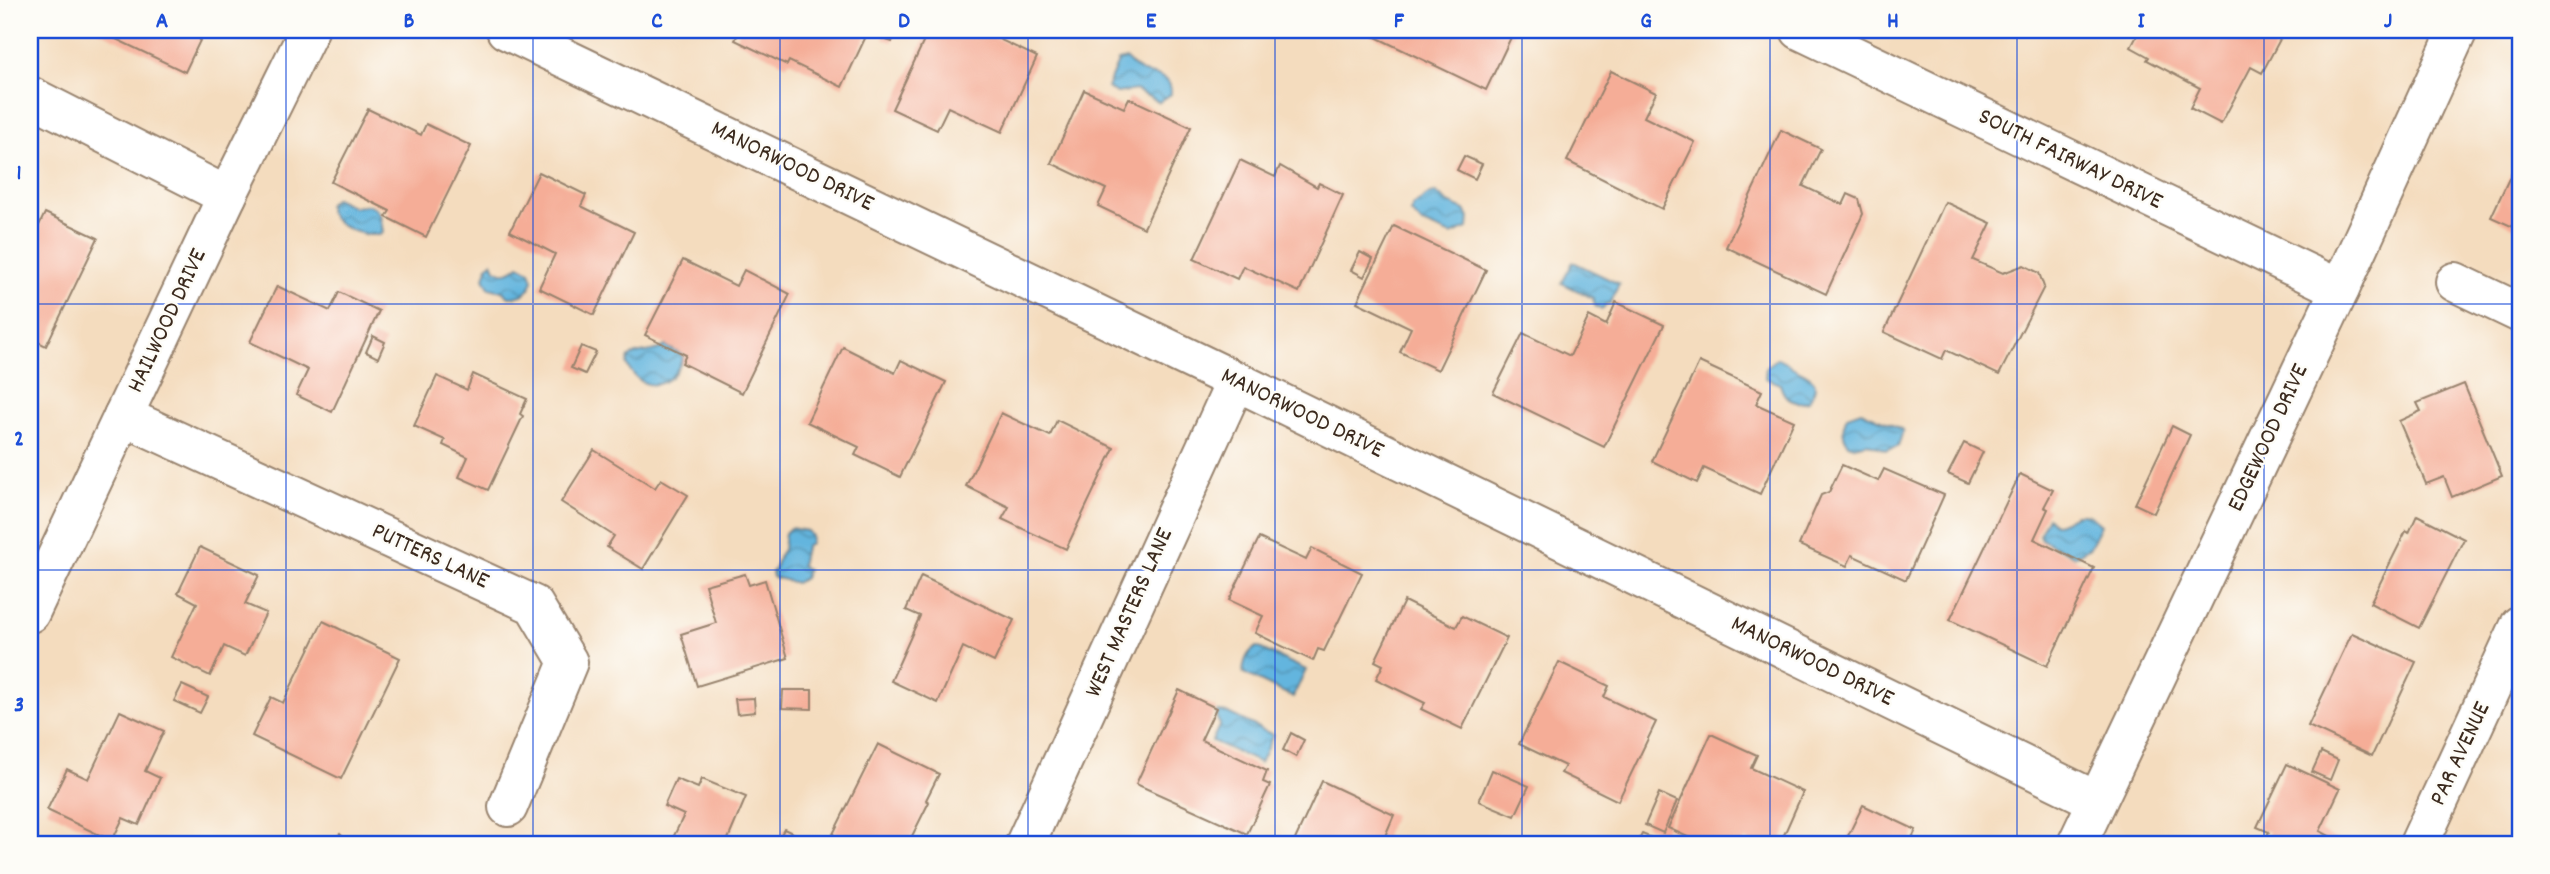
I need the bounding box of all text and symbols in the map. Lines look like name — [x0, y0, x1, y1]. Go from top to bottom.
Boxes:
text: A — [156, 6, 168, 39]
text: B — [404, 6, 415, 39]
text: C — [651, 6, 663, 39]
text: D — [898, 6, 910, 39]
text: E — [1146, 6, 1157, 39]
text: F — [1394, 6, 1405, 39]
text: G — [1640, 6, 1652, 39]
text: H — [1887, 6, 1899, 39]
text: I — [2137, 6, 2145, 39]
text: J — [2384, 6, 2392, 39]
street label: SOUTH FAIRWAY DRIVE — [1972, 101, 2168, 219]
street label: MANORWOOD DRIVE — [705, 113, 879, 221]
text: 1 — [16, 158, 22, 191]
street label: HAILWOOD DRIVE — [120, 243, 216, 399]
street label: EDGEWOOD DRIVE — [2220, 358, 2318, 517]
street label: MANORWOOD DRIVE — [1215, 360, 1389, 468]
text: 2 — [14, 424, 24, 457]
street label: PUTTERS LANE — [366, 515, 494, 599]
street label: WEST MASTERS LANE — [1077, 523, 1183, 703]
street label: MANORWOOD DRIVE — [1725, 608, 1899, 716]
text: 3 — [14, 690, 24, 723]
street label: PAR AVENUE — [2422, 696, 2500, 812]

